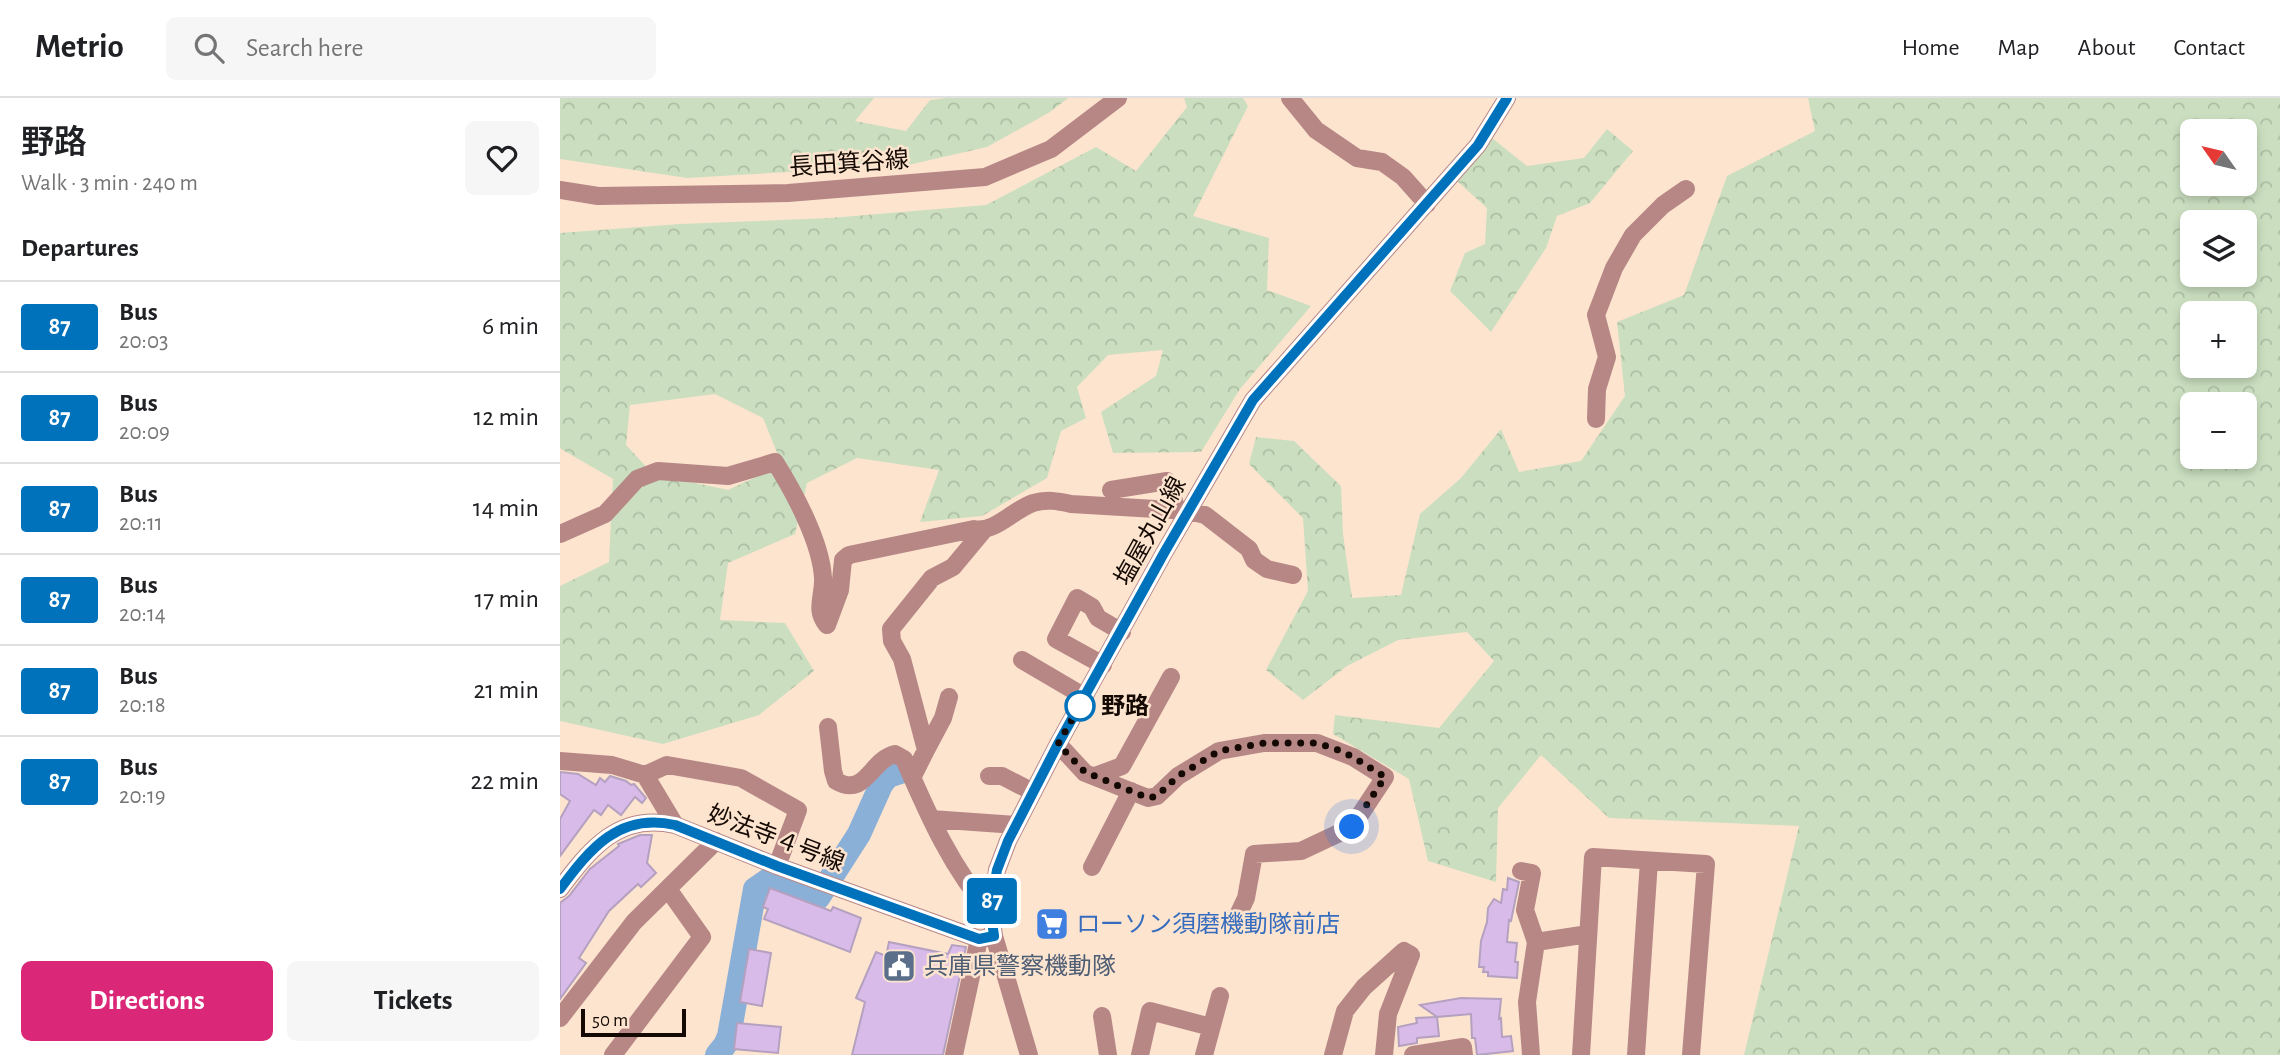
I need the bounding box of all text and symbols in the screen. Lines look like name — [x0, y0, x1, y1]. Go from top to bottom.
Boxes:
search box — [166, 17, 656, 80]
icon: search — [190, 29, 228, 67]
text: Metrio — [35, 31, 124, 64]
text: Search here — [246, 35, 363, 61]
text: Home — [1902, 36, 1960, 60]
text: Map — [1998, 36, 2040, 60]
text: About — [2078, 36, 2135, 60]
text: Contact — [2173, 36, 2245, 60]
north arrow — [2180, 119, 2258, 196]
map controls — [2180, 119, 2257, 469]
button: heart — [465, 121, 539, 195]
text: 野路 — [21, 127, 87, 160]
street label: 長田箕谷線 — [788, 146, 910, 180]
text: Walk · 3 min · 240 m — [21, 172, 198, 195]
button: layers — [2180, 210, 2257, 287]
text: Departures — [21, 235, 139, 261]
text: Bus — [119, 299, 158, 325]
button: + — [2180, 301, 2257, 378]
text: 6 min — [482, 313, 539, 339]
text: 87 — [48, 315, 71, 339]
text: 20:03 — [119, 330, 169, 353]
text: Bus — [119, 390, 158, 416]
button: − — [2180, 392, 2257, 469]
text: 12 min — [473, 404, 539, 430]
text: 87 — [48, 406, 71, 430]
text: 20:09 — [119, 421, 170, 444]
street label: 塩屋丸山線 — [1110, 472, 1190, 590]
text: Bus — [119, 481, 158, 507]
text: 14 min — [473, 495, 539, 521]
text: 87 — [48, 497, 71, 521]
text: 20:11 — [119, 512, 163, 535]
text: Bus — [119, 572, 158, 598]
text: 17 min — [474, 586, 539, 612]
text: 87 — [48, 588, 71, 612]
text: 20:14 — [119, 603, 166, 626]
text: Bus — [119, 663, 158, 689]
text: 21 min — [473, 677, 539, 703]
text: 87 — [48, 679, 71, 703]
marker: 野路 — [1065, 691, 1095, 721]
place label: 野路 — [1101, 693, 1149, 719]
text: 20:18 — [119, 694, 166, 717]
text: Bus — [119, 754, 158, 780]
text: 22 min — [471, 768, 539, 794]
text: 87 — [48, 770, 71, 794]
text: 20:19 — [119, 785, 166, 808]
street label: 妙法寺４号線 — [704, 800, 848, 876]
your location — [1334, 809, 1369, 844]
line badge: 87 — [960, 878, 1024, 924]
text: 87 — [981, 889, 1003, 913]
supermarket icon: ローソン須磨機動隊前店 — [1033, 905, 1071, 943]
place label: ローソン須磨機動隊前店 — [1076, 911, 1340, 937]
public building icon: 兵庫県警察機動隊 — [880, 947, 918, 985]
place label: 兵庫県警察機動隊 — [924, 953, 1116, 979]
button: Directions — [21, 961, 273, 1041]
button: Tickets — [287, 961, 539, 1041]
scale bar — [581, 1006, 686, 1038]
text: 50 m — [592, 1011, 628, 1030]

